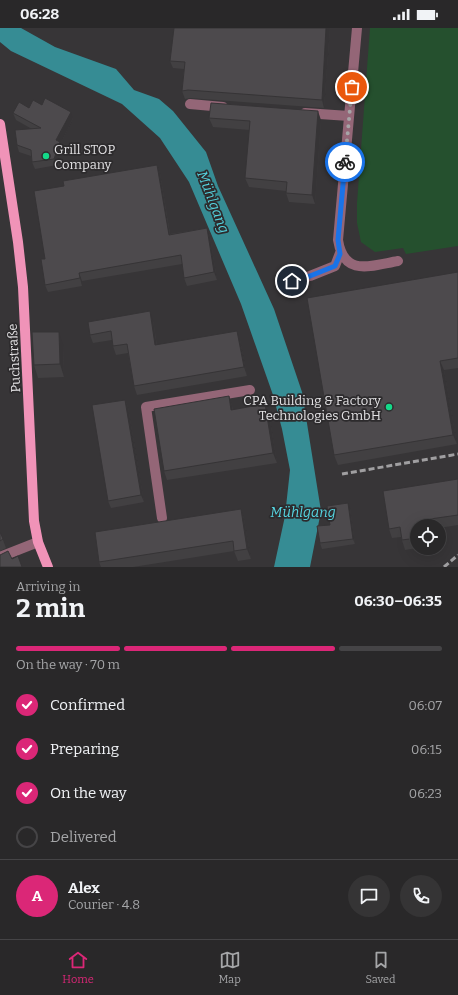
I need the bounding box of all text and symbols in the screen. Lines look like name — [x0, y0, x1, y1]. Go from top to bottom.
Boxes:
text: 06:28 — [20, 5, 59, 23]
pin — [335, 70, 369, 104]
icon: bag — [341, 76, 363, 98]
place label: Grill STOP Company — [54, 142, 115, 172]
courier — [325, 142, 365, 182]
marker: Grill STOP Company — [41, 151, 51, 161]
icon: bike — [334, 151, 356, 173]
water label: Mühlgang — [193, 168, 233, 236]
pin — [275, 264, 309, 298]
icon: home — [281, 270, 303, 292]
street label: Puchstraße — [5, 323, 23, 393]
place label: CPA Building & Factory Technologies GmbH — [243, 393, 381, 423]
marker: CPA Building & Factory Technologies GmbH — [384, 402, 394, 412]
water label: Mühlgang — [270, 504, 336, 521]
map controls — [410, 519, 446, 555]
button: locate — [410, 519, 446, 555]
text: Arriving in — [16, 579, 81, 594]
text: 06:30–06:35 — [354, 592, 442, 610]
text: 2 min — [16, 593, 85, 624]
text: On the way · 70 m — [16, 657, 120, 672]
icon: check — [16, 694, 38, 716]
text: Confirmed — [50, 696, 125, 714]
text: 06:07 — [408, 698, 442, 713]
icon: check — [16, 738, 38, 760]
text: Preparing — [50, 740, 119, 758]
text: 06:15 — [411, 742, 442, 757]
icon: check — [16, 782, 38, 804]
text: On the way — [50, 784, 127, 802]
text: 06:23 — [409, 786, 442, 801]
text: Delivered — [50, 828, 117, 846]
button: chat — [348, 875, 390, 917]
button: phone — [400, 875, 442, 917]
text: Alex — [68, 879, 100, 897]
text: A — [32, 887, 42, 905]
text: Courier · 4.8 — [68, 897, 140, 912]
tab: Home — [62, 949, 94, 986]
tab: Map — [219, 949, 241, 986]
tab: Saved — [365, 949, 396, 986]

